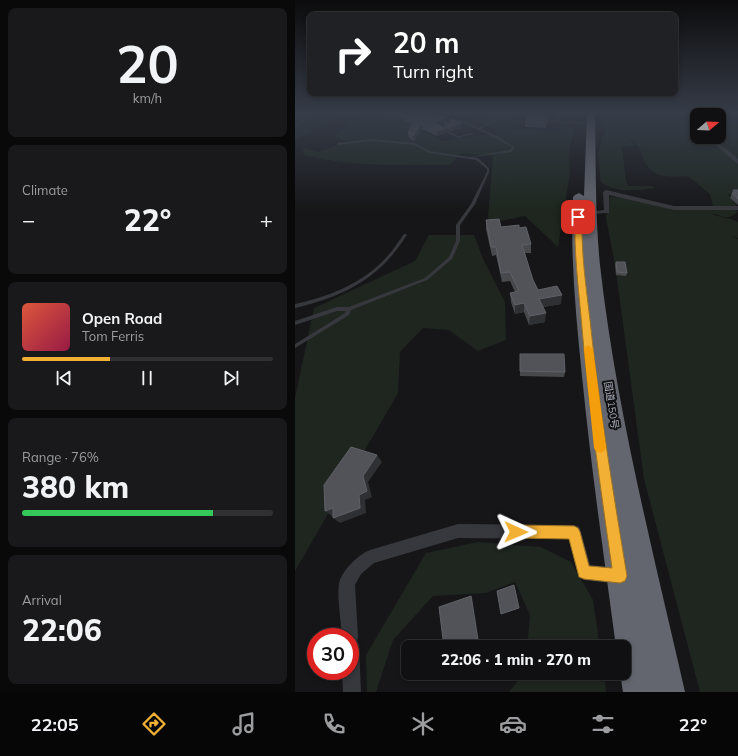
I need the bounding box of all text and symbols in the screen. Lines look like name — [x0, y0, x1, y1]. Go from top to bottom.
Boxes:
text: 20 m — [393, 25, 459, 60]
icon: right — [327, 28, 379, 80]
text: 20 — [116, 31, 179, 96]
text: Turn right — [393, 60, 473, 83]
text: km/h — [133, 90, 162, 106]
north arrow — [690, 108, 726, 144]
map controls — [690, 108, 726, 144]
text: Climate — [22, 182, 68, 198]
pin — [561, 200, 595, 234]
text: 22° — [124, 201, 171, 239]
text: − — [22, 206, 35, 234]
text: + — [260, 206, 273, 234]
icon: arrive — [567, 206, 589, 228]
text: Open Road — [82, 309, 162, 328]
text: Tom Ferris — [82, 328, 144, 344]
icon: previous — [53, 367, 75, 389]
icon: pause — [136, 367, 158, 389]
icon: next — [220, 367, 242, 389]
street label: 国道150号 — [601, 380, 622, 430]
text: Range · 76% — [22, 449, 99, 465]
text: 380 km — [22, 468, 129, 506]
position arrow — [495, 511, 537, 553]
text: Arrival — [22, 592, 62, 608]
text: 22:06 — [22, 611, 102, 649]
speed limit sign: 30 — [307, 628, 359, 680]
text: 22:06 · 1 min · 270 m — [441, 650, 591, 669]
icon: directions — [140, 710, 168, 738]
icon: music — [230, 710, 258, 738]
icon: phone — [320, 710, 348, 738]
icon: climate — [409, 710, 437, 738]
icon: car — [499, 710, 527, 738]
icon: filters — [589, 710, 617, 738]
text: 22:05 — [31, 713, 79, 736]
text: 22° — [679, 713, 707, 736]

